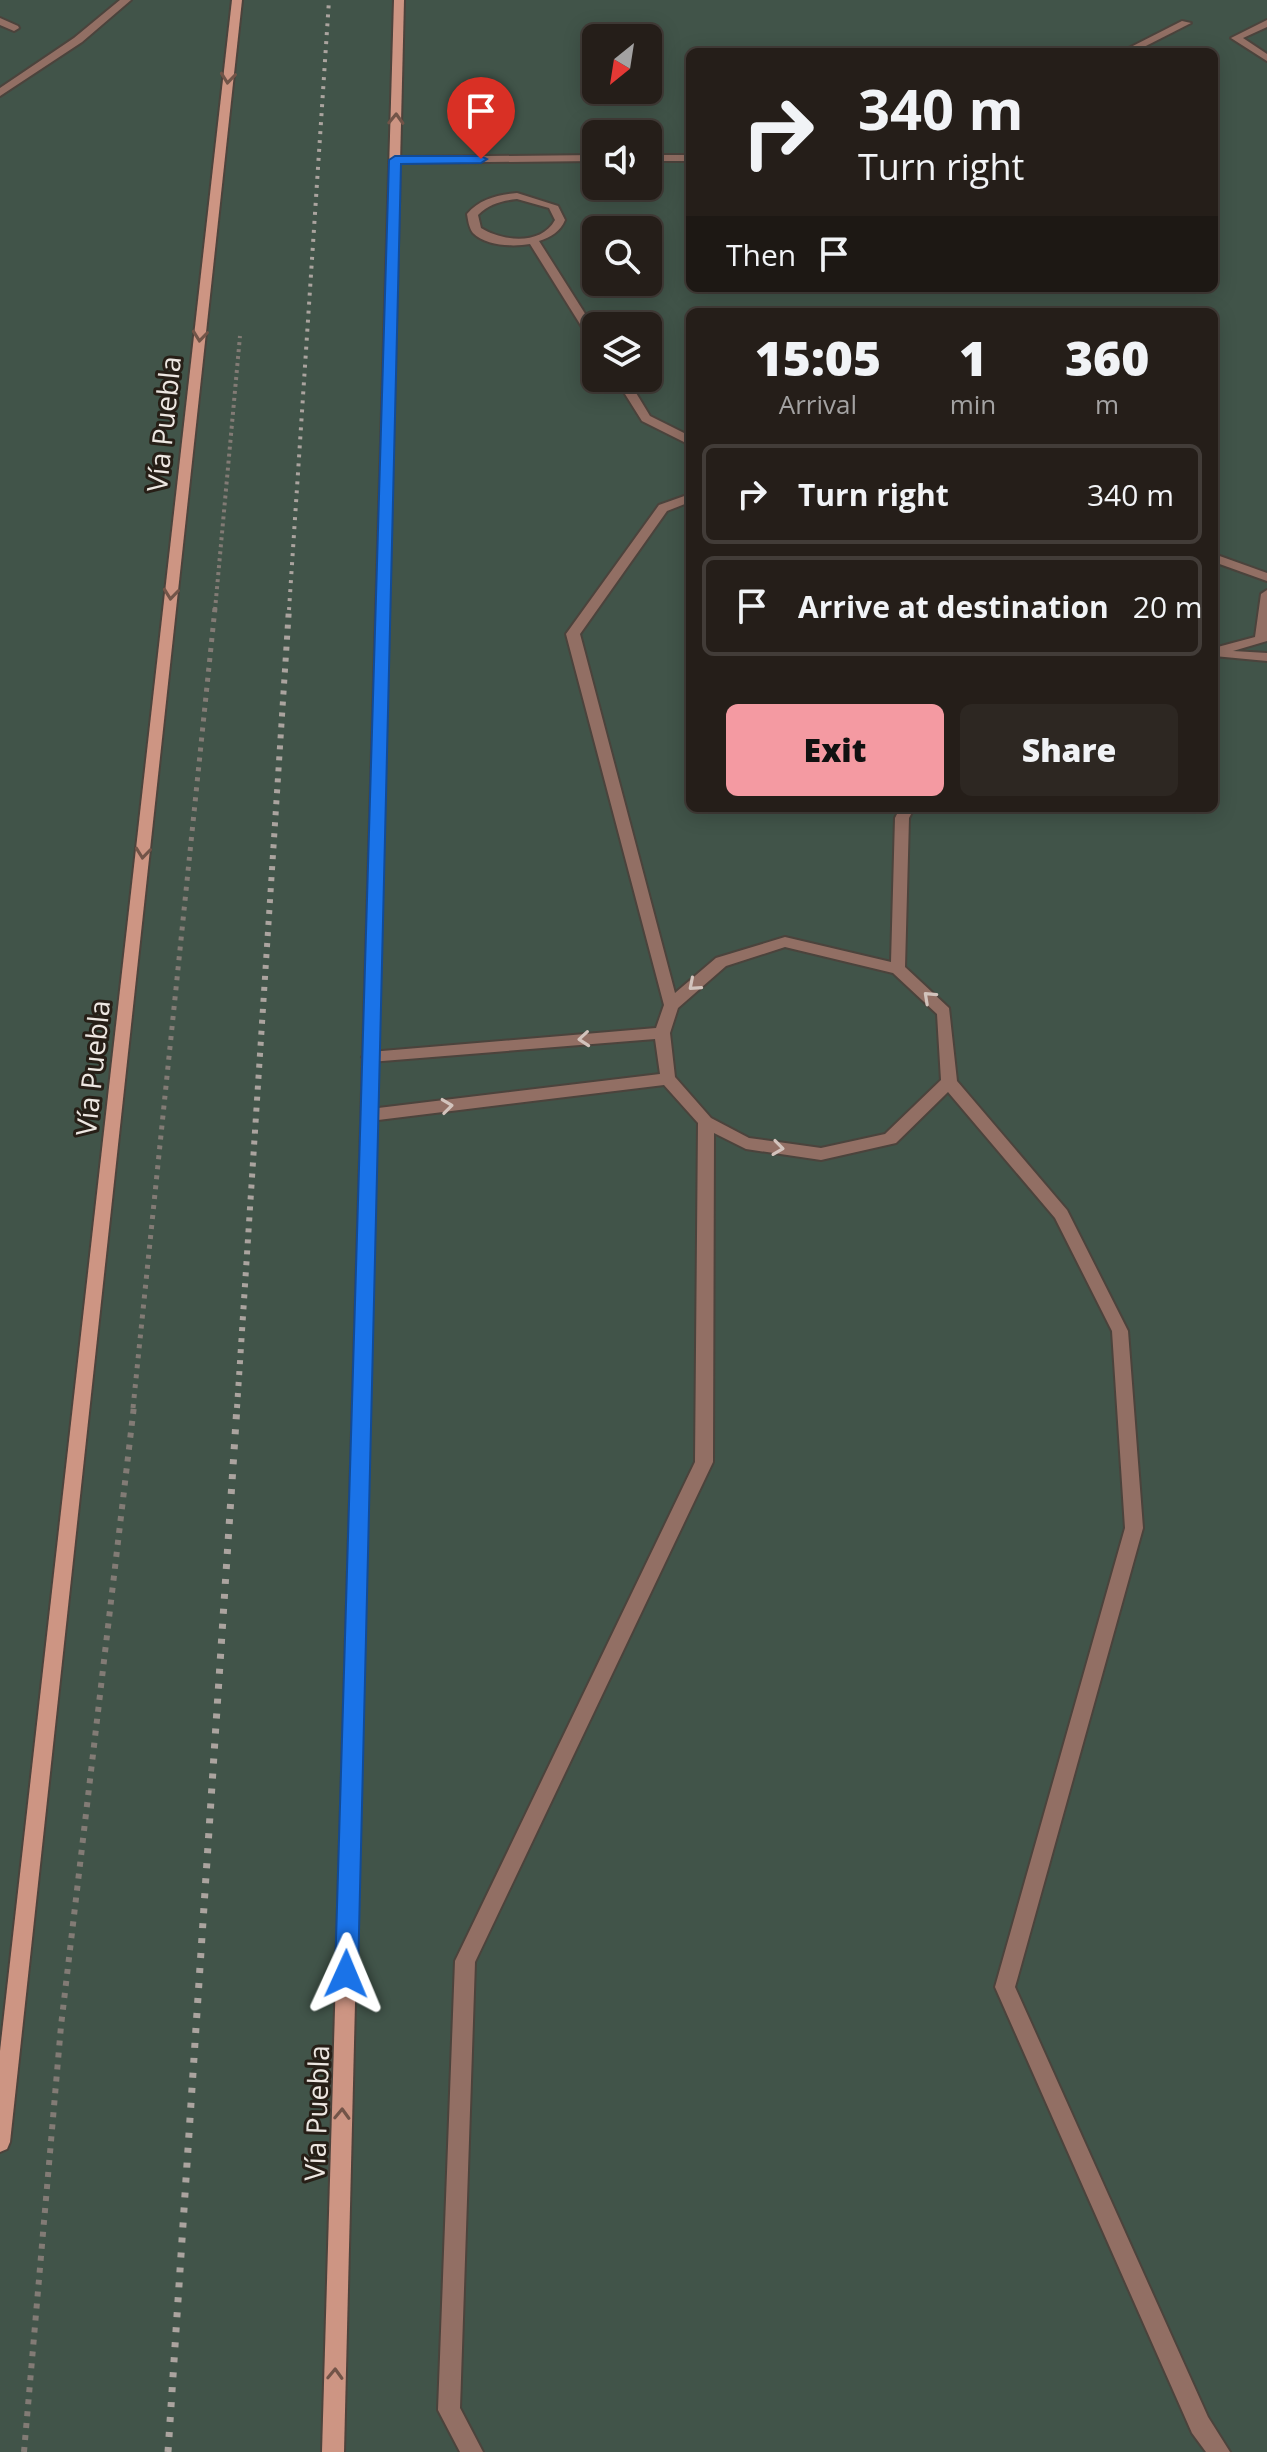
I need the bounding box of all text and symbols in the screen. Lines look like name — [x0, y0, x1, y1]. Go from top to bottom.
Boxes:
north arrow — [582, 24, 662, 104]
map controls — [582, 24, 662, 392]
text: 340 m — [858, 70, 1024, 146]
one-way arrow — [220, 71, 237, 84]
pin — [447, 77, 515, 159]
icon: right — [726, 80, 830, 184]
icon: arrive — [459, 89, 503, 133]
one-way arrow — [387, 112, 405, 125]
button: sound — [582, 120, 662, 200]
text: Turn right — [858, 142, 1024, 191]
button: search — [582, 216, 662, 296]
icon: arrive — [812, 232, 856, 276]
text: Then — [726, 234, 796, 275]
button: layers — [582, 312, 662, 392]
text: 15:05 — [755, 325, 881, 390]
text: 1 — [959, 325, 987, 390]
text: 360 — [1065, 325, 1149, 390]
one-way arrow — [191, 330, 208, 343]
street label: Vía Puebla — [137, 354, 189, 494]
text: Arrival — [779, 386, 857, 422]
text: min — [950, 386, 996, 422]
text: m — [1095, 386, 1119, 422]
icon: right — [730, 472, 774, 516]
text: Turn right — [798, 474, 949, 515]
text: 340 m — [1087, 474, 1174, 515]
icon: arrive — [730, 584, 774, 628]
text: Arrive at destination — [798, 586, 1109, 627]
text: 20 m — [1133, 586, 1203, 627]
one-way arrow — [163, 588, 180, 601]
button: Exit — [726, 704, 944, 796]
button: Share — [960, 704, 1178, 796]
one-way arrow — [134, 847, 151, 860]
one-way arrow — [689, 975, 704, 990]
one-way arrow — [923, 993, 938, 1007]
street label: Vía Puebla — [66, 998, 118, 1138]
one-way arrow — [577, 1030, 590, 1047]
one-way arrow — [441, 1097, 454, 1114]
one-way arrow — [771, 1139, 785, 1156]
position arrow — [304, 1932, 388, 2016]
street label: Vía Puebla — [295, 2044, 337, 2182]
one-way arrow — [334, 2107, 351, 2120]
one-way arrow — [327, 2367, 344, 2380]

